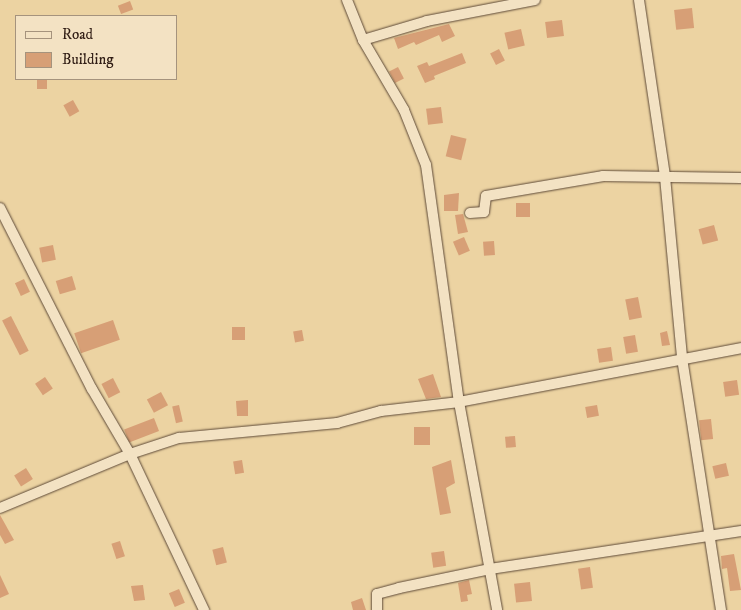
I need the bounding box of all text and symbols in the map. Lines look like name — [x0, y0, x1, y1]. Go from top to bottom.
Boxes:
legend — [15, 15, 178, 80]
text: Road — [62, 25, 93, 44]
text: Building — [62, 50, 114, 69]

